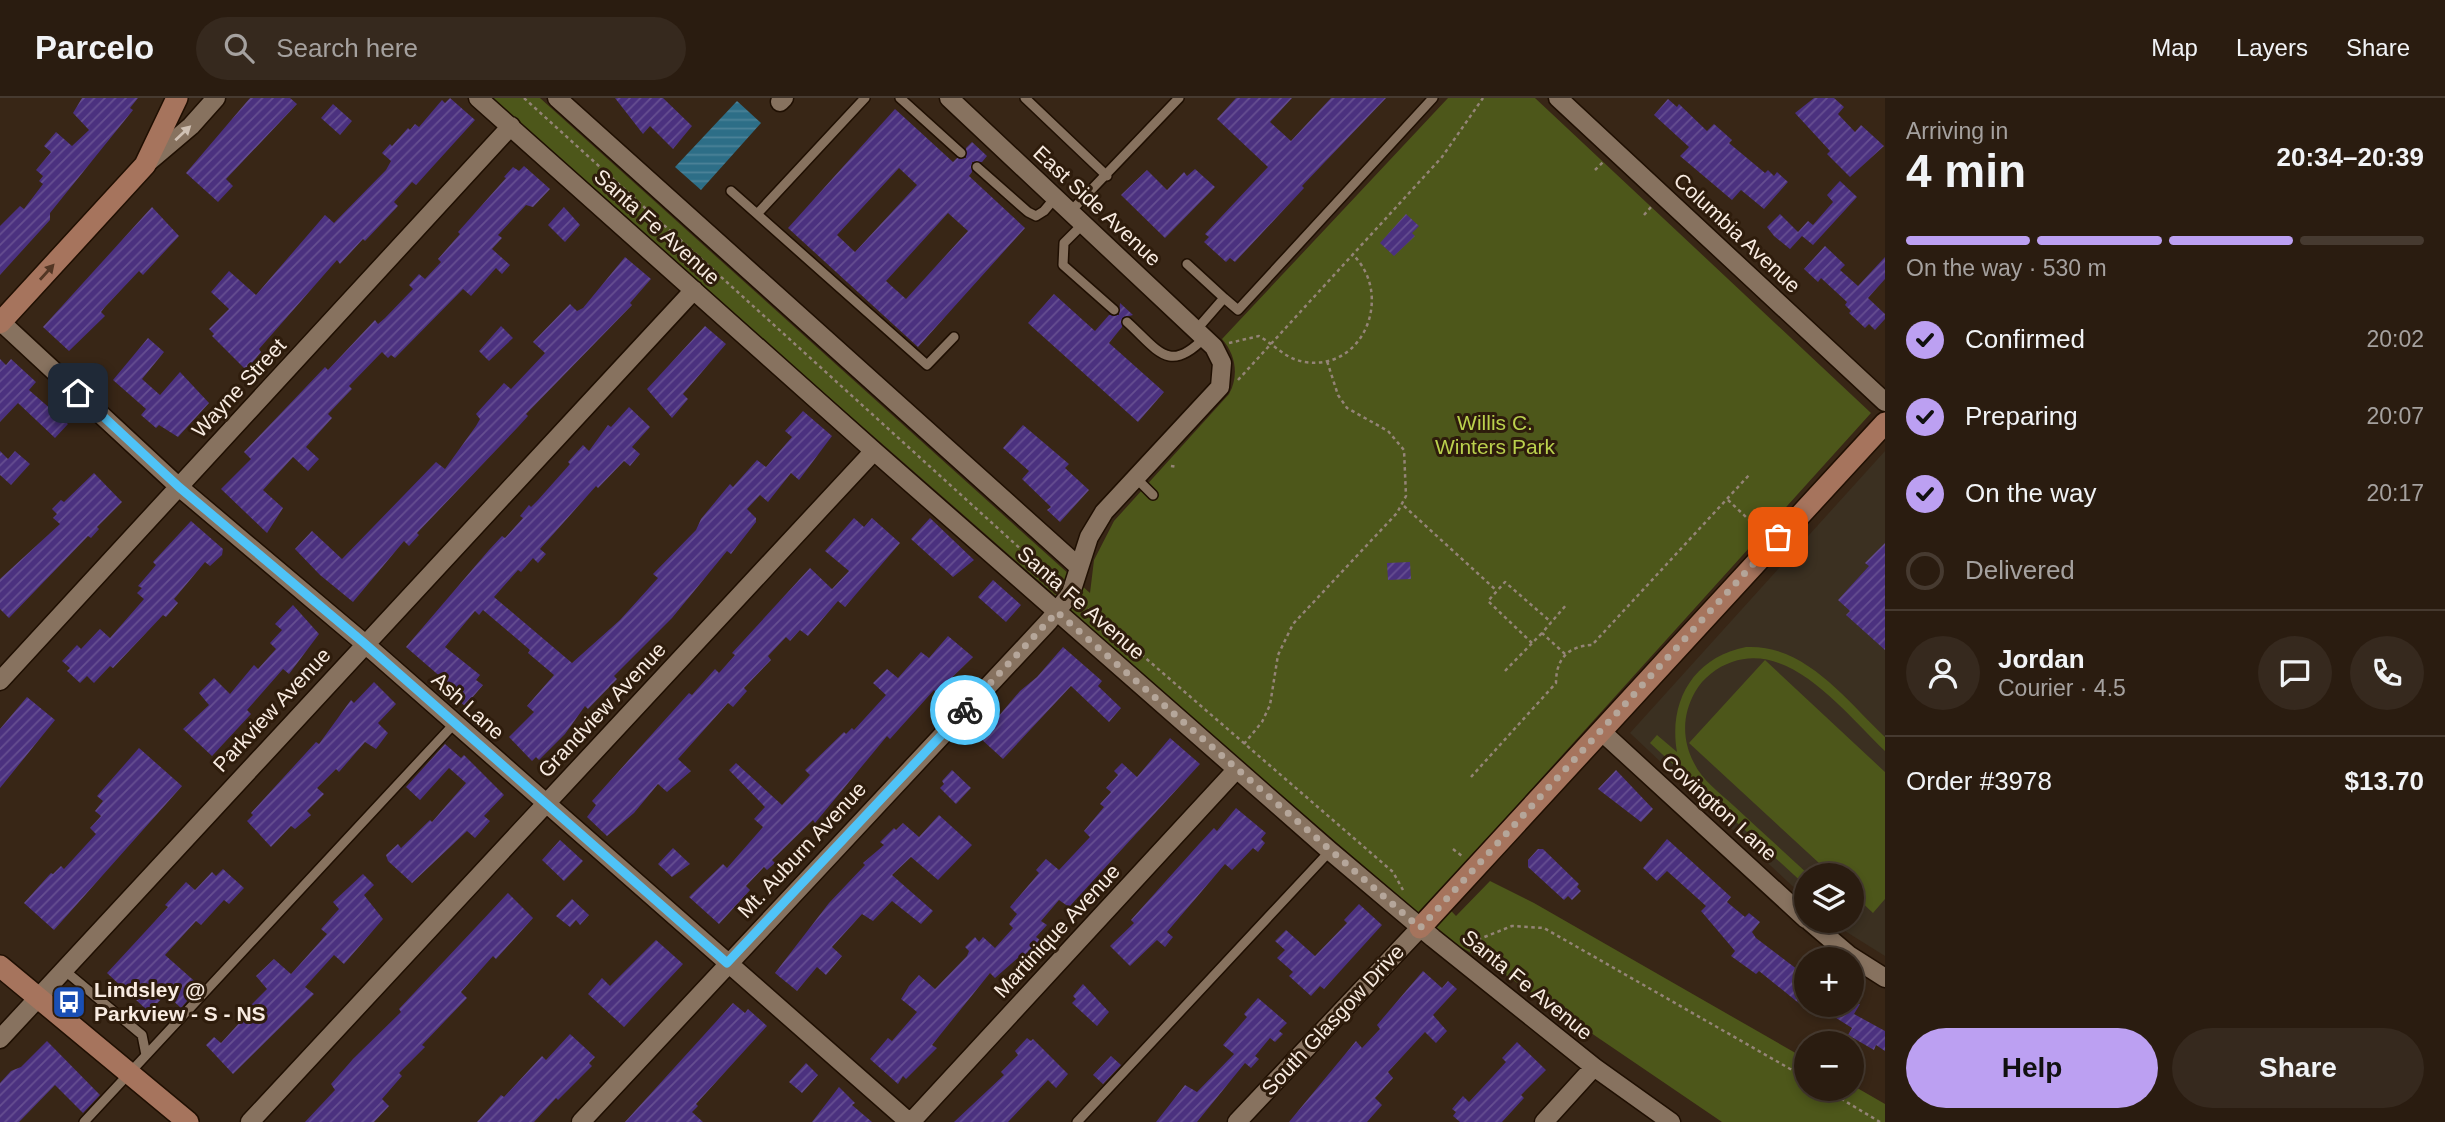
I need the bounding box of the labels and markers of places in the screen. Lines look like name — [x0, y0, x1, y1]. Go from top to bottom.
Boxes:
pin — [48, 363, 108, 423]
pin — [1748, 507, 1808, 567]
place label: Lindsley @ Parkview - S - NS — [94, 978, 266, 1025]
bus stop icon: Lindsley @ Parkview - S - NS — [50, 983, 88, 1021]

